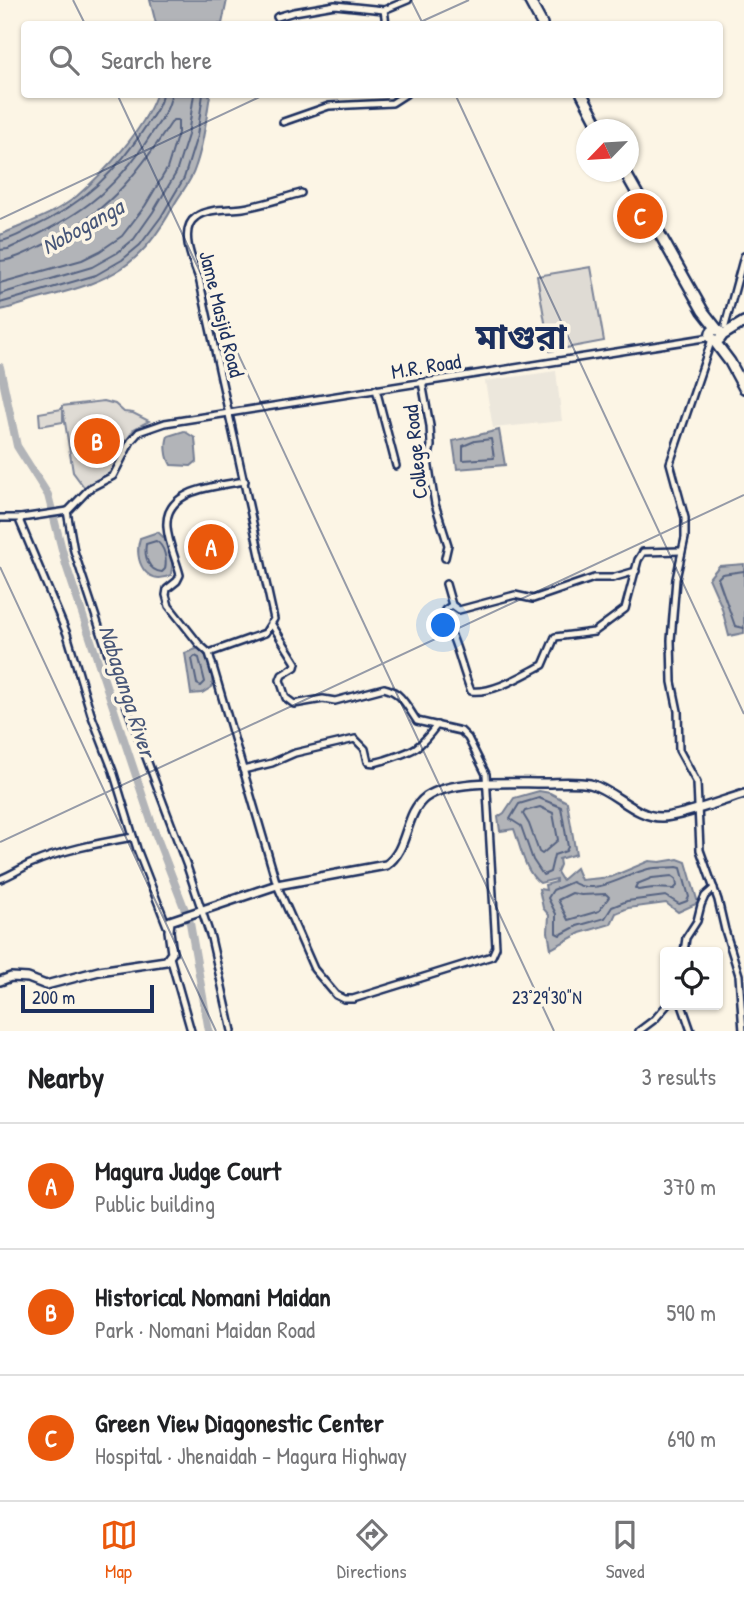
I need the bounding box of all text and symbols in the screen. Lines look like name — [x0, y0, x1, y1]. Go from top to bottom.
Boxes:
search box — [21, 21, 723, 98]
icon: search — [45, 41, 83, 79]
text: Search here — [101, 42, 212, 77]
north arrow — [576, 119, 639, 182]
water label: Noboganga — [35, 190, 131, 262]
pin: C — [617, 190, 663, 242]
street label: Jame Masjid Road — [192, 248, 252, 380]
district label: মাগুরা — [474, 313, 568, 360]
street label: M.R. Road — [389, 346, 463, 386]
street label: College Road — [396, 404, 434, 500]
pin: B — [74, 415, 120, 467]
pin: A — [188, 521, 234, 573]
your location — [426, 608, 460, 642]
water label: Nabaganga River — [91, 621, 165, 764]
map controls — [660, 947, 723, 1010]
button: locate — [660, 947, 723, 1010]
scale bar — [21, 982, 154, 1014]
text: 200 m — [32, 984, 75, 1010]
text: 23°29'30"N — [512, 985, 582, 1010]
text: Nearby — [28, 1057, 104, 1097]
text: 3 results — [641, 1061, 716, 1092]
text: Magura Judge Court — [95, 1153, 281, 1188]
text: A — [45, 1171, 57, 1202]
text: 370 m — [663, 1171, 716, 1202]
text: Public building — [95, 1188, 215, 1219]
text: Historical Nomani Maidan — [95, 1279, 331, 1314]
text: B — [45, 1297, 57, 1328]
text: 590 m — [667, 1297, 716, 1328]
text: Park · Nomani Maidan Road — [95, 1314, 315, 1345]
text: Green View Diagonestic Center — [95, 1405, 384, 1440]
text: C — [45, 1423, 57, 1454]
text: 690 m — [667, 1423, 716, 1454]
text: Hospital · Jhenaidah - Magura Highway — [95, 1440, 407, 1471]
tab: Map — [100, 1516, 138, 1584]
tab: Directions — [337, 1516, 407, 1584]
tab: Saved — [606, 1516, 644, 1584]

